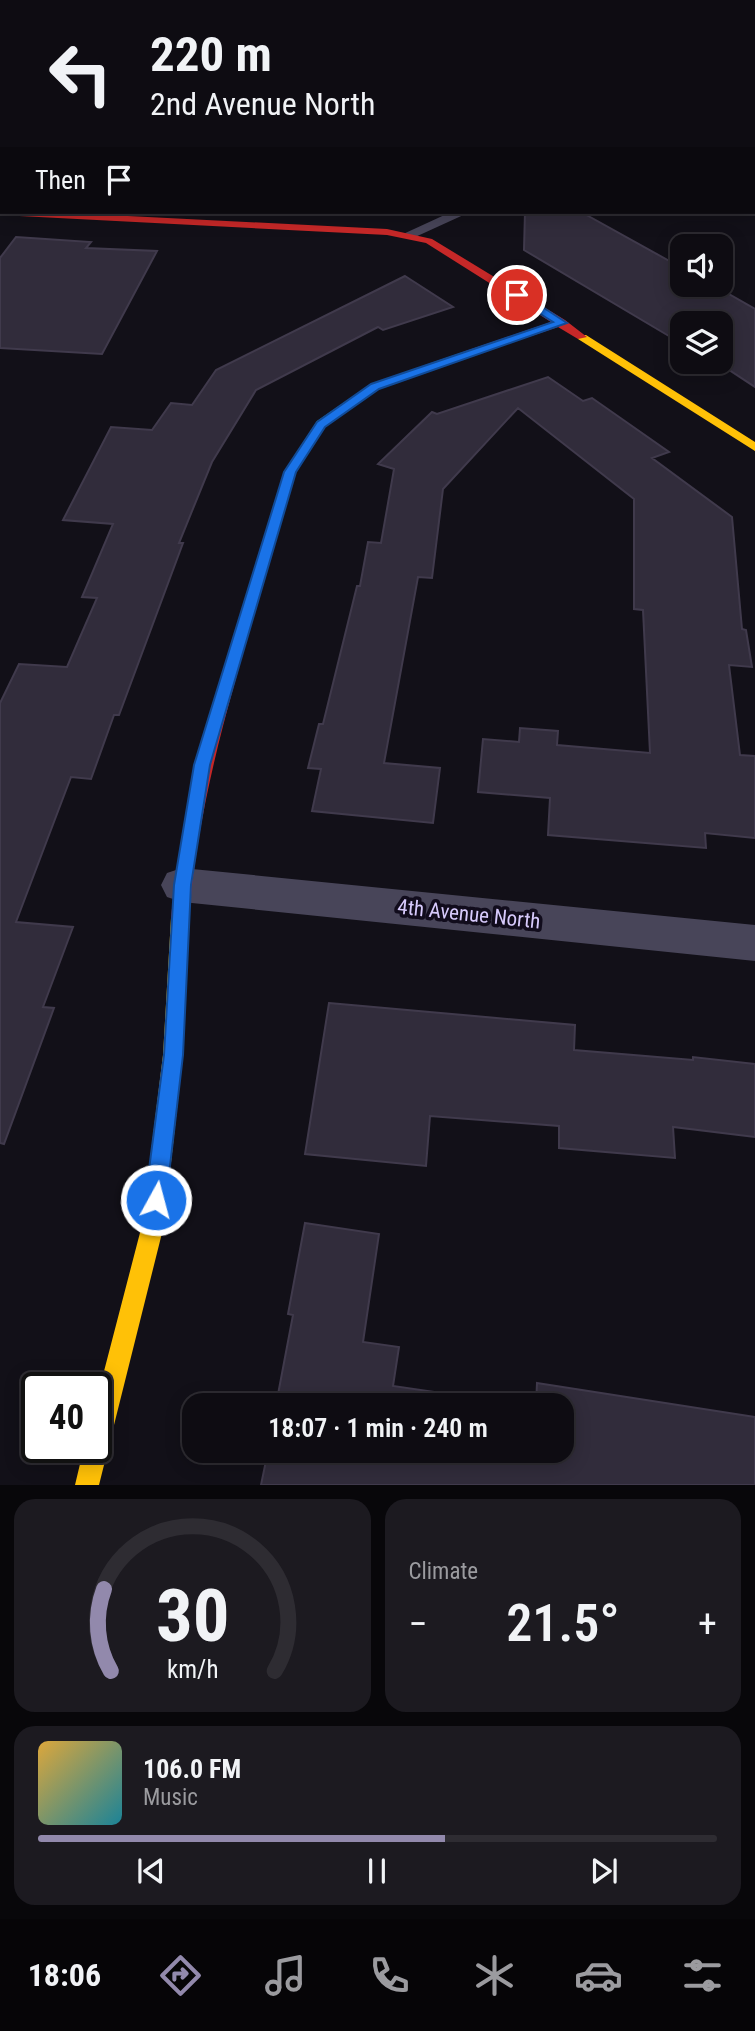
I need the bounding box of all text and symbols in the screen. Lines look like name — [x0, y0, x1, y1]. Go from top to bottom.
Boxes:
text: 220 m — [150, 26, 272, 83]
icon: left — [35, 28, 126, 119]
text: 2nd Avenue North — [150, 85, 375, 123]
icon: arrive — [100, 161, 138, 199]
text: Then — [35, 165, 86, 195]
map controls — [670, 234, 733, 374]
button: sound — [670, 234, 733, 297]
pin — [487, 265, 547, 325]
icon: arrive — [498, 276, 536, 314]
button: layers — [670, 311, 733, 374]
street label: 4th Avenue North — [396, 895, 542, 933]
position arrow — [119, 1163, 193, 1237]
speed limit sign: 40 — [21, 1372, 112, 1463]
text: 18:07 · 1 min · 240 m — [268, 1413, 488, 1443]
text: Climate — [409, 1558, 478, 1585]
text: 30 — [155, 1574, 229, 1660]
text: 21.5° — [506, 1593, 619, 1654]
text: − — [409, 1602, 428, 1646]
text: + — [698, 1602, 717, 1646]
text: km/h — [167, 1655, 218, 1684]
text: 106.0 FM — [143, 1754, 241, 1784]
text: Music — [143, 1784, 198, 1811]
icon: previous — [132, 1852, 170, 1890]
icon: pause — [358, 1852, 396, 1890]
icon: next — [585, 1852, 623, 1890]
icon: directions — [156, 1951, 205, 2000]
icon: music — [261, 1951, 310, 2000]
icon: phone — [365, 1951, 414, 2000]
icon: climate — [470, 1951, 519, 2000]
icon: car — [574, 1951, 623, 2000]
icon: filters — [678, 1951, 727, 2000]
text: 18:06 — [28, 1956, 101, 1994]

